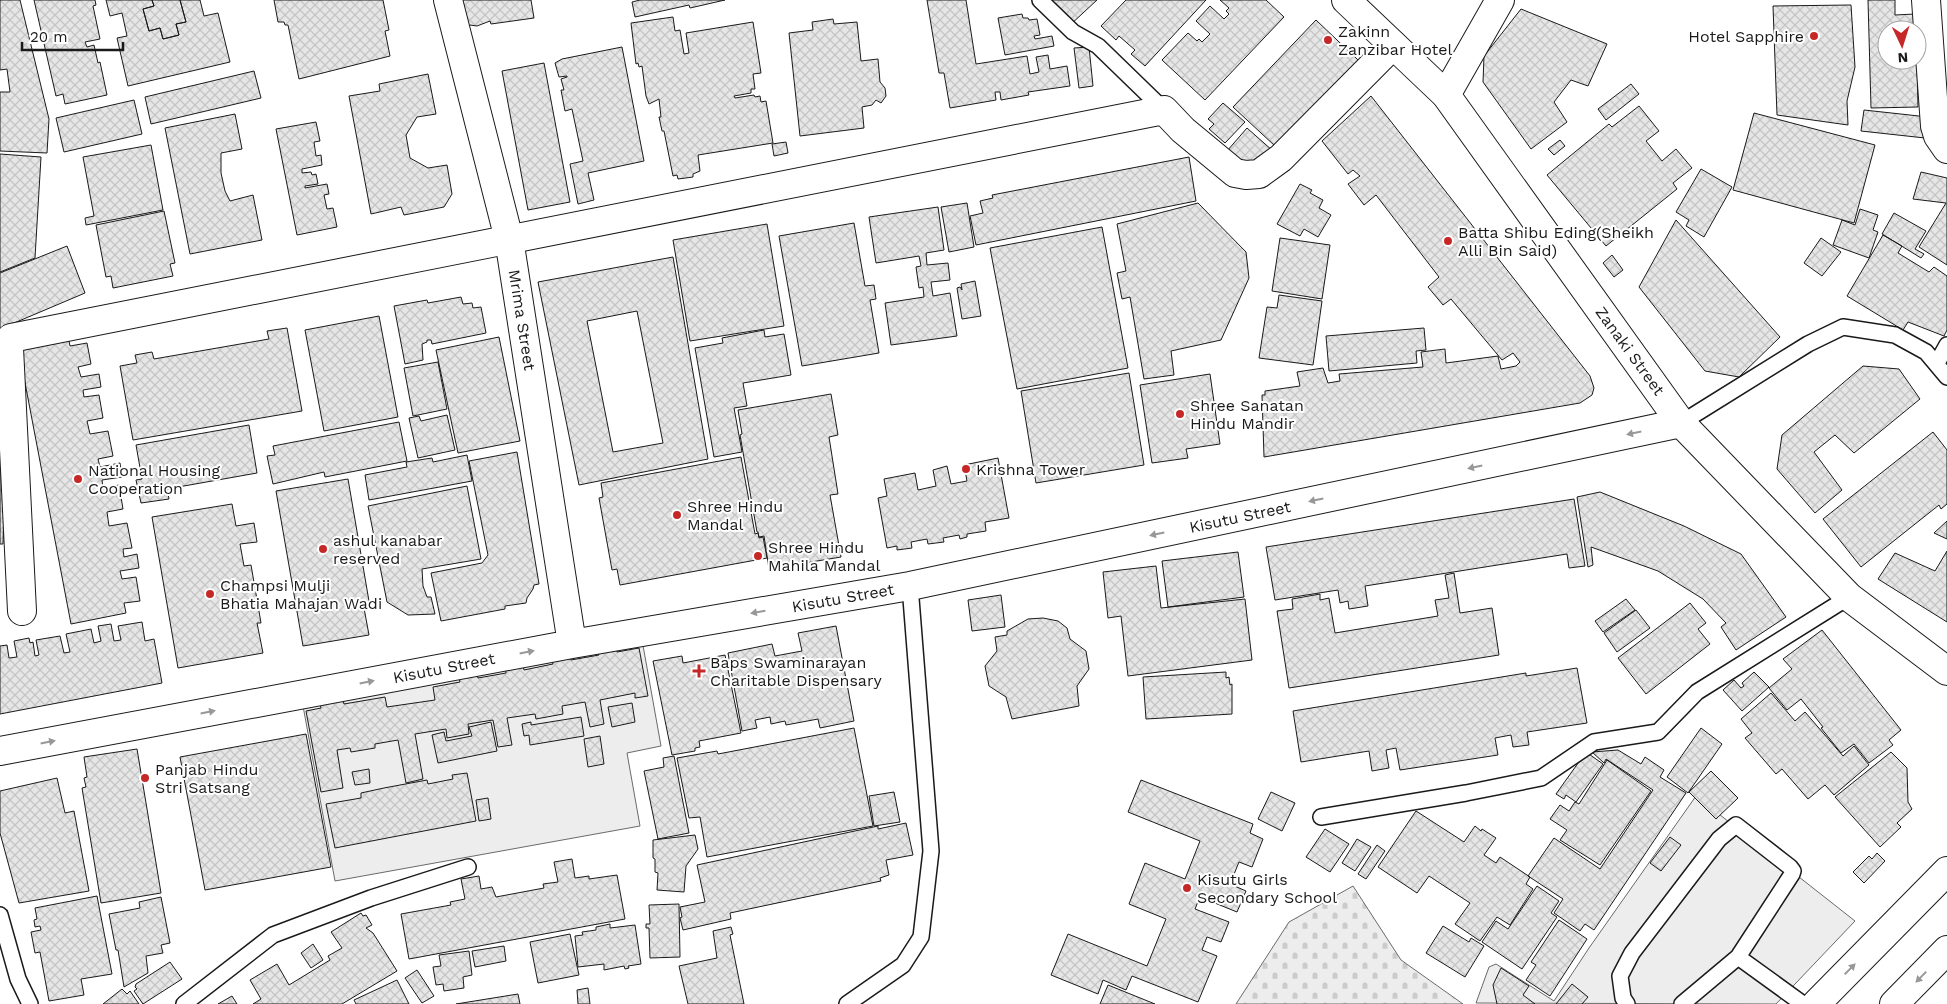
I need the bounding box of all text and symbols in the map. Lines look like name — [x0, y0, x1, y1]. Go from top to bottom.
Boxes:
scale bar — [22, 20, 124, 52]
north arrow — [1877, 20, 1927, 70]
place label: Zakinn Zanzibar Hotel — [1338, 22, 1453, 59]
place label: Hotel Sapphire — [1688, 27, 1804, 46]
text: 20 m — [30, 28, 68, 46]
marker: Hotel Sapphire — [1808, 30, 1820, 42]
marker: Zakinn Zanzibar Hotel — [1322, 34, 1334, 46]
text: N — [1897, 50, 1909, 66]
place label: Batta Shibu Eding(Sheikh Alli Bin Said) — [1458, 223, 1654, 260]
marker: Batta Shibu Eding(Sheikh Alli Bin Said) — [1442, 235, 1454, 247]
street label: Mrima Street — [505, 268, 539, 372]
street label: Zanaki Street — [1591, 303, 1669, 399]
place label: Shree Sanatan Hindu Mandir — [1190, 396, 1304, 433]
marker: Shree Sanatan Hindu Mandir — [1174, 408, 1186, 420]
one-way arrow — [1626, 429, 1641, 437]
place label: Krishna Tower — [976, 460, 1086, 479]
place label: National Housing Cooperation — [88, 461, 220, 498]
marker: Krishna Tower — [960, 463, 972, 475]
one-way arrow — [1467, 463, 1482, 471]
marker: National Housing Cooperation — [72, 473, 84, 485]
place label: Shree Hindu Mandal — [687, 497, 783, 534]
street label: Kisutu Street — [1188, 497, 1293, 537]
one-way arrow — [1307, 497, 1323, 505]
marker: Shree Hindu Mandal — [671, 509, 683, 521]
one-way arrow — [1149, 530, 1164, 538]
place label: ashul kanabar reserved — [333, 531, 443, 568]
place label: Shree Hindu Mahila Mandal — [768, 538, 880, 575]
marker: ashul kanabar reserved — [317, 543, 329, 555]
marker: Shree Hindu Mahila Mandal — [752, 550, 764, 562]
place label: Champsi Mulji Bhatia Mahajan Wadi — [220, 576, 382, 613]
street label: Kisutu Street — [791, 580, 896, 616]
marker: Champsi Mulji Bhatia Mahajan Wadi — [204, 588, 216, 600]
one-way arrow — [750, 609, 766, 617]
one-way arrow — [520, 648, 536, 656]
street label: Kisutu Street — [392, 649, 497, 687]
place label: Baps Swaminarayan Charitable Dispensary — [710, 653, 882, 690]
marker: Baps Swaminarayan Charitable Dispensary — [692, 664, 706, 678]
one-way arrow — [360, 678, 376, 686]
one-way arrow — [200, 708, 216, 716]
one-way arrow — [40, 738, 56, 746]
place label: Panjab Hindu Stri Satsang — [155, 760, 258, 797]
marker: Panjab Hindu Stri Satsang — [139, 772, 151, 784]
place label: Kisutu Girls Secondary School — [1197, 870, 1337, 907]
marker: Kisutu Girls Secondary School — [1181, 882, 1193, 894]
one-way arrow — [1844, 963, 1856, 975]
one-way arrow — [1915, 971, 1927, 983]

